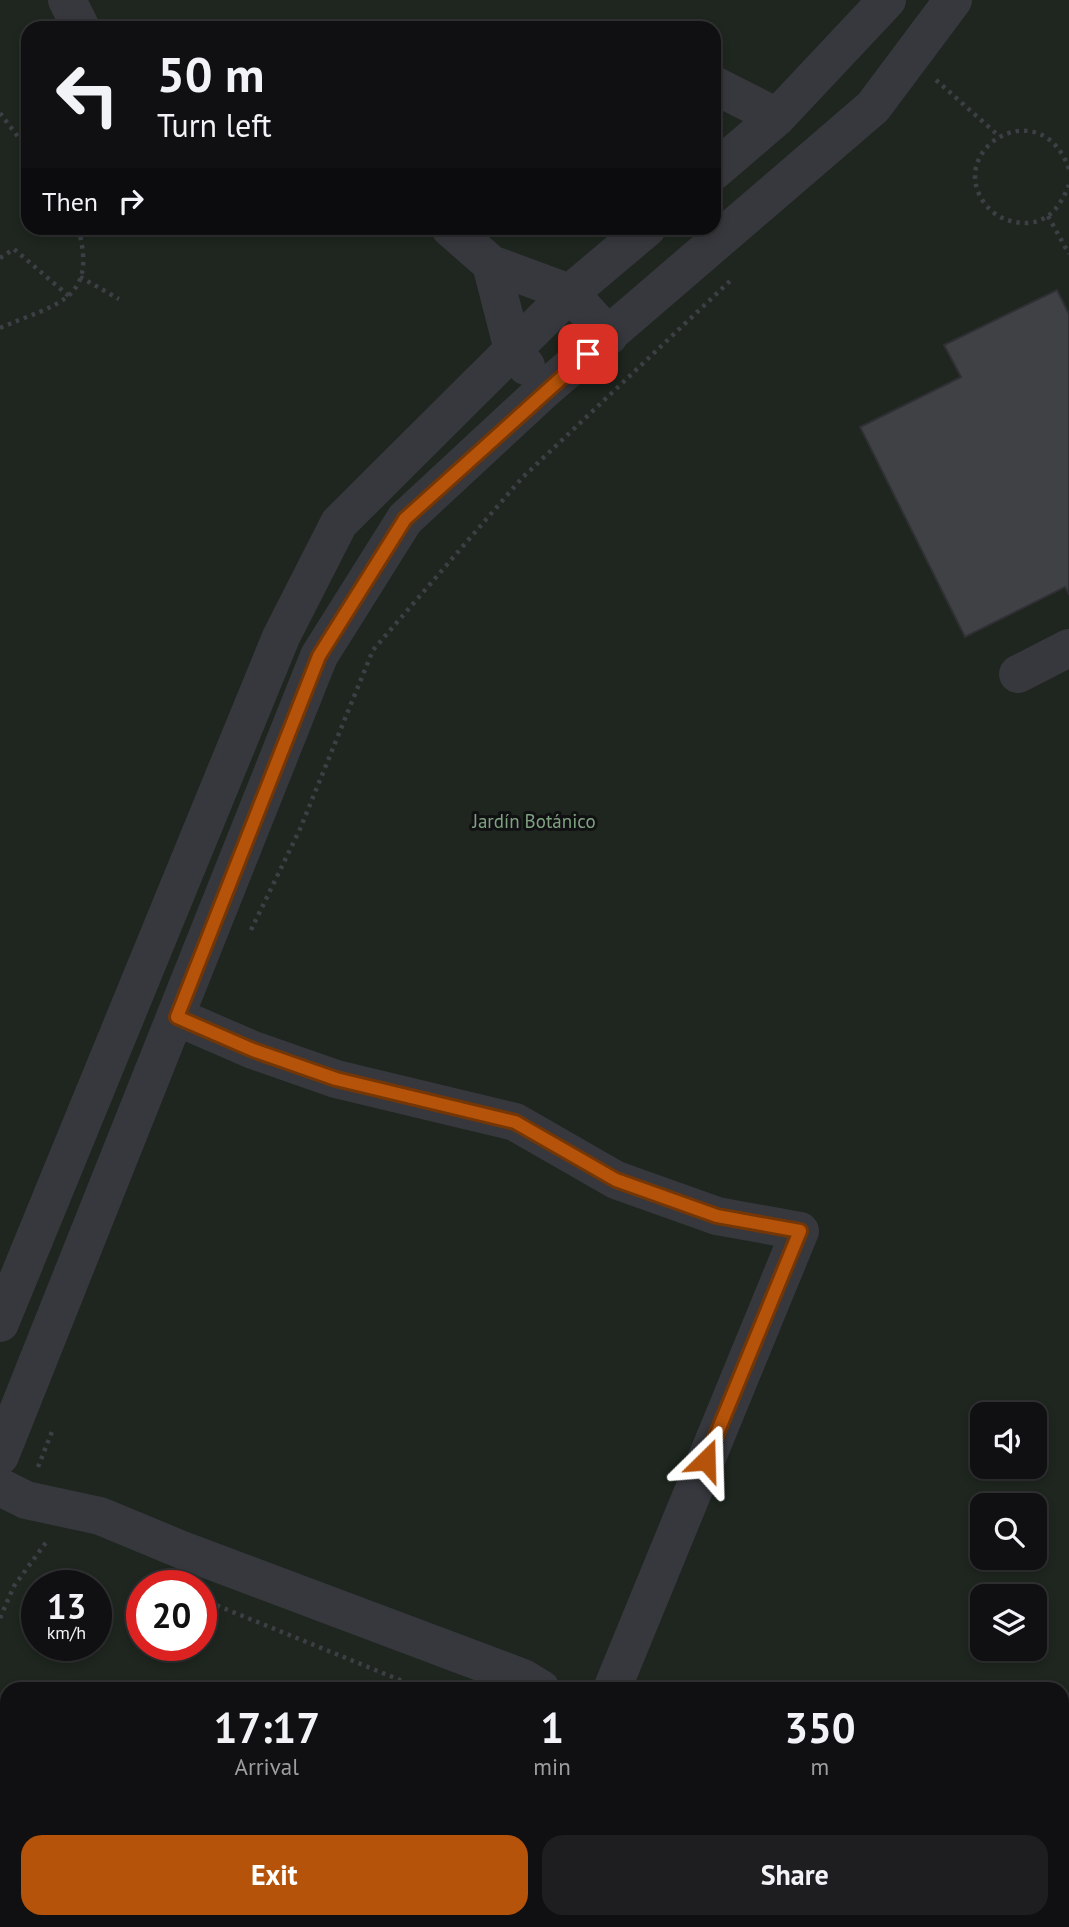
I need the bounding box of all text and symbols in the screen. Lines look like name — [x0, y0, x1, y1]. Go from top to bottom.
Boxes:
text: 50 m — [157, 42, 264, 106]
icon: left — [42, 49, 133, 140]
text: Turn left — [157, 104, 272, 146]
icon: right — [112, 182, 150, 220]
text: Then — [42, 185, 98, 218]
pin — [558, 324, 618, 384]
icon: arrive — [569, 335, 607, 373]
park label: Jardín Botánico — [471, 809, 596, 833]
map controls — [970, 1402, 1047, 1661]
button: sound — [970, 1402, 1047, 1479]
position arrow — [669, 1423, 743, 1497]
button: search — [970, 1493, 1047, 1570]
speed limit sign: 20 — [126, 1570, 217, 1661]
text: 13 — [47, 1583, 86, 1629]
button: layers — [970, 1584, 1047, 1661]
text: km/h — [47, 1621, 86, 1644]
text: 17:17 — [213, 1700, 320, 1755]
text: 1 — [540, 1700, 564, 1755]
text: 350 — [784, 1700, 856, 1755]
text: Arrival — [234, 1752, 299, 1781]
text: min — [533, 1752, 571, 1781]
text: m — [811, 1752, 829, 1781]
button: Exit — [21, 1835, 528, 1915]
button: Share — [542, 1835, 1048, 1915]

